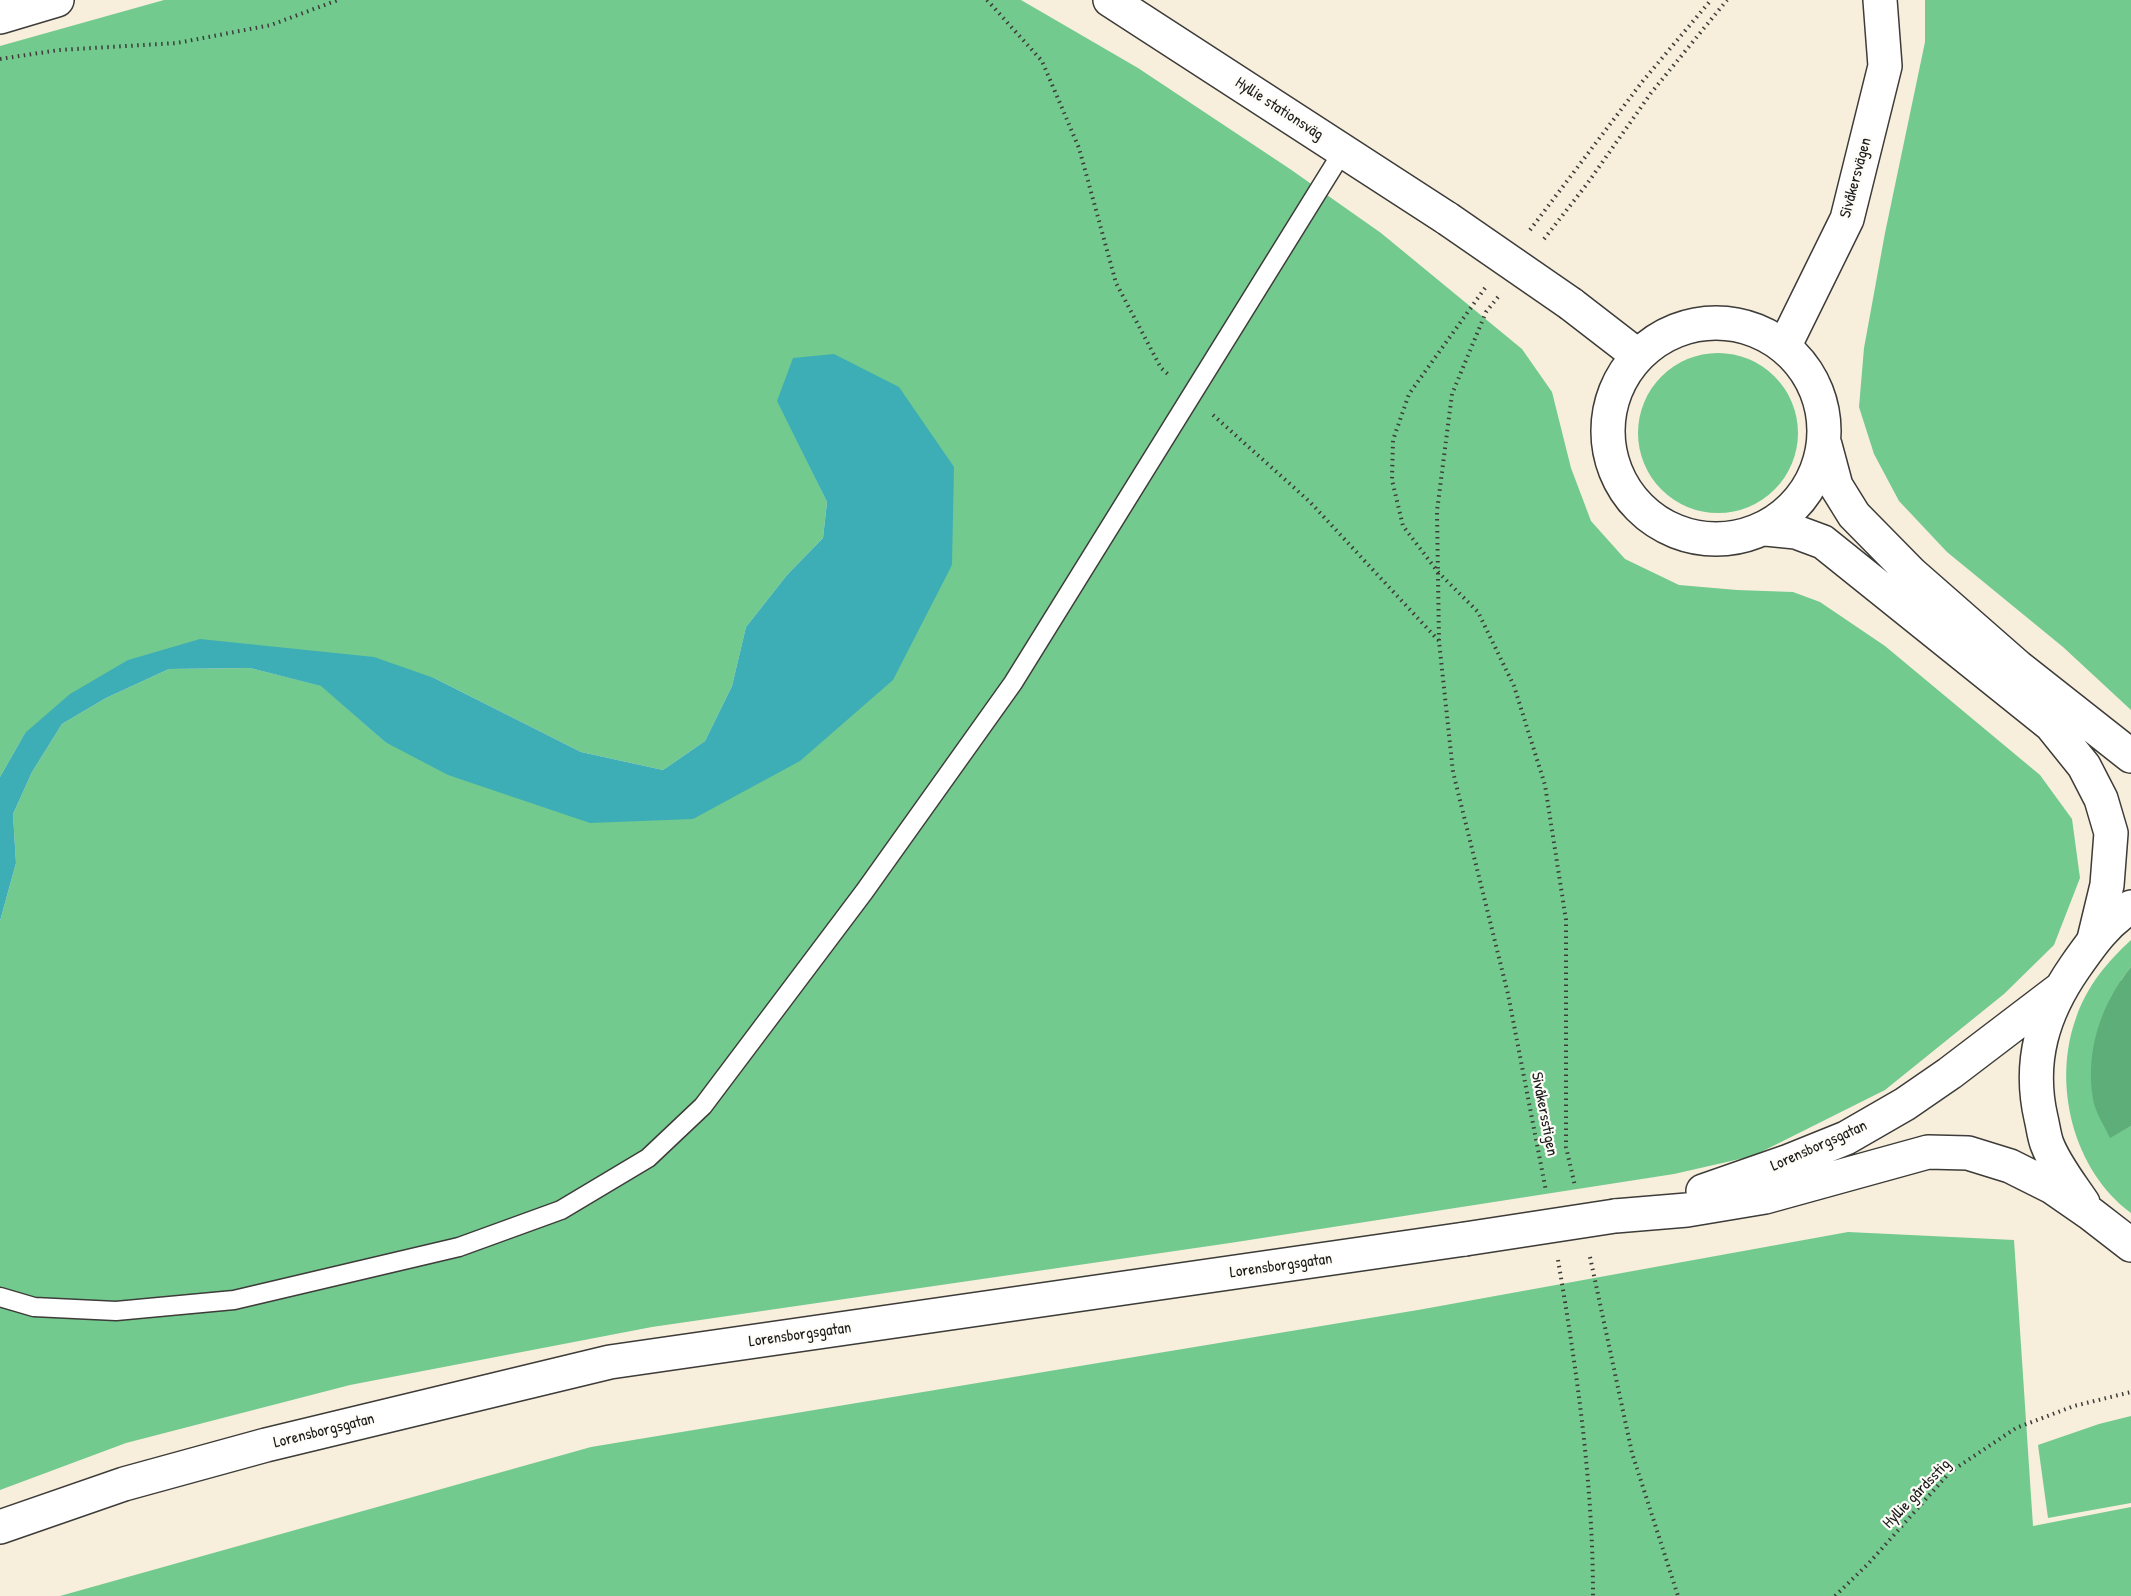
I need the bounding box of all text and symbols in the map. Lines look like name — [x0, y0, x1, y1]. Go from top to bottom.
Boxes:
street label: Hyllie stationsväg — [1231, 73, 1327, 145]
street label: Sivåkersvägen — [1836, 136, 1876, 220]
street label: Sivåkersstigen — [1526, 1071, 1562, 1157]
street label: Lorensborgsgatan — [1768, 1116, 1870, 1176]
street label: Lorensborgsgatan — [1229, 1249, 1333, 1283]
street label: Lorensborgsgatan — [748, 1318, 852, 1352]
street label: Lorensborgsgatan — [272, 1409, 376, 1453]
street label: Hyllie gårdsstig — [1879, 1455, 1955, 1533]

